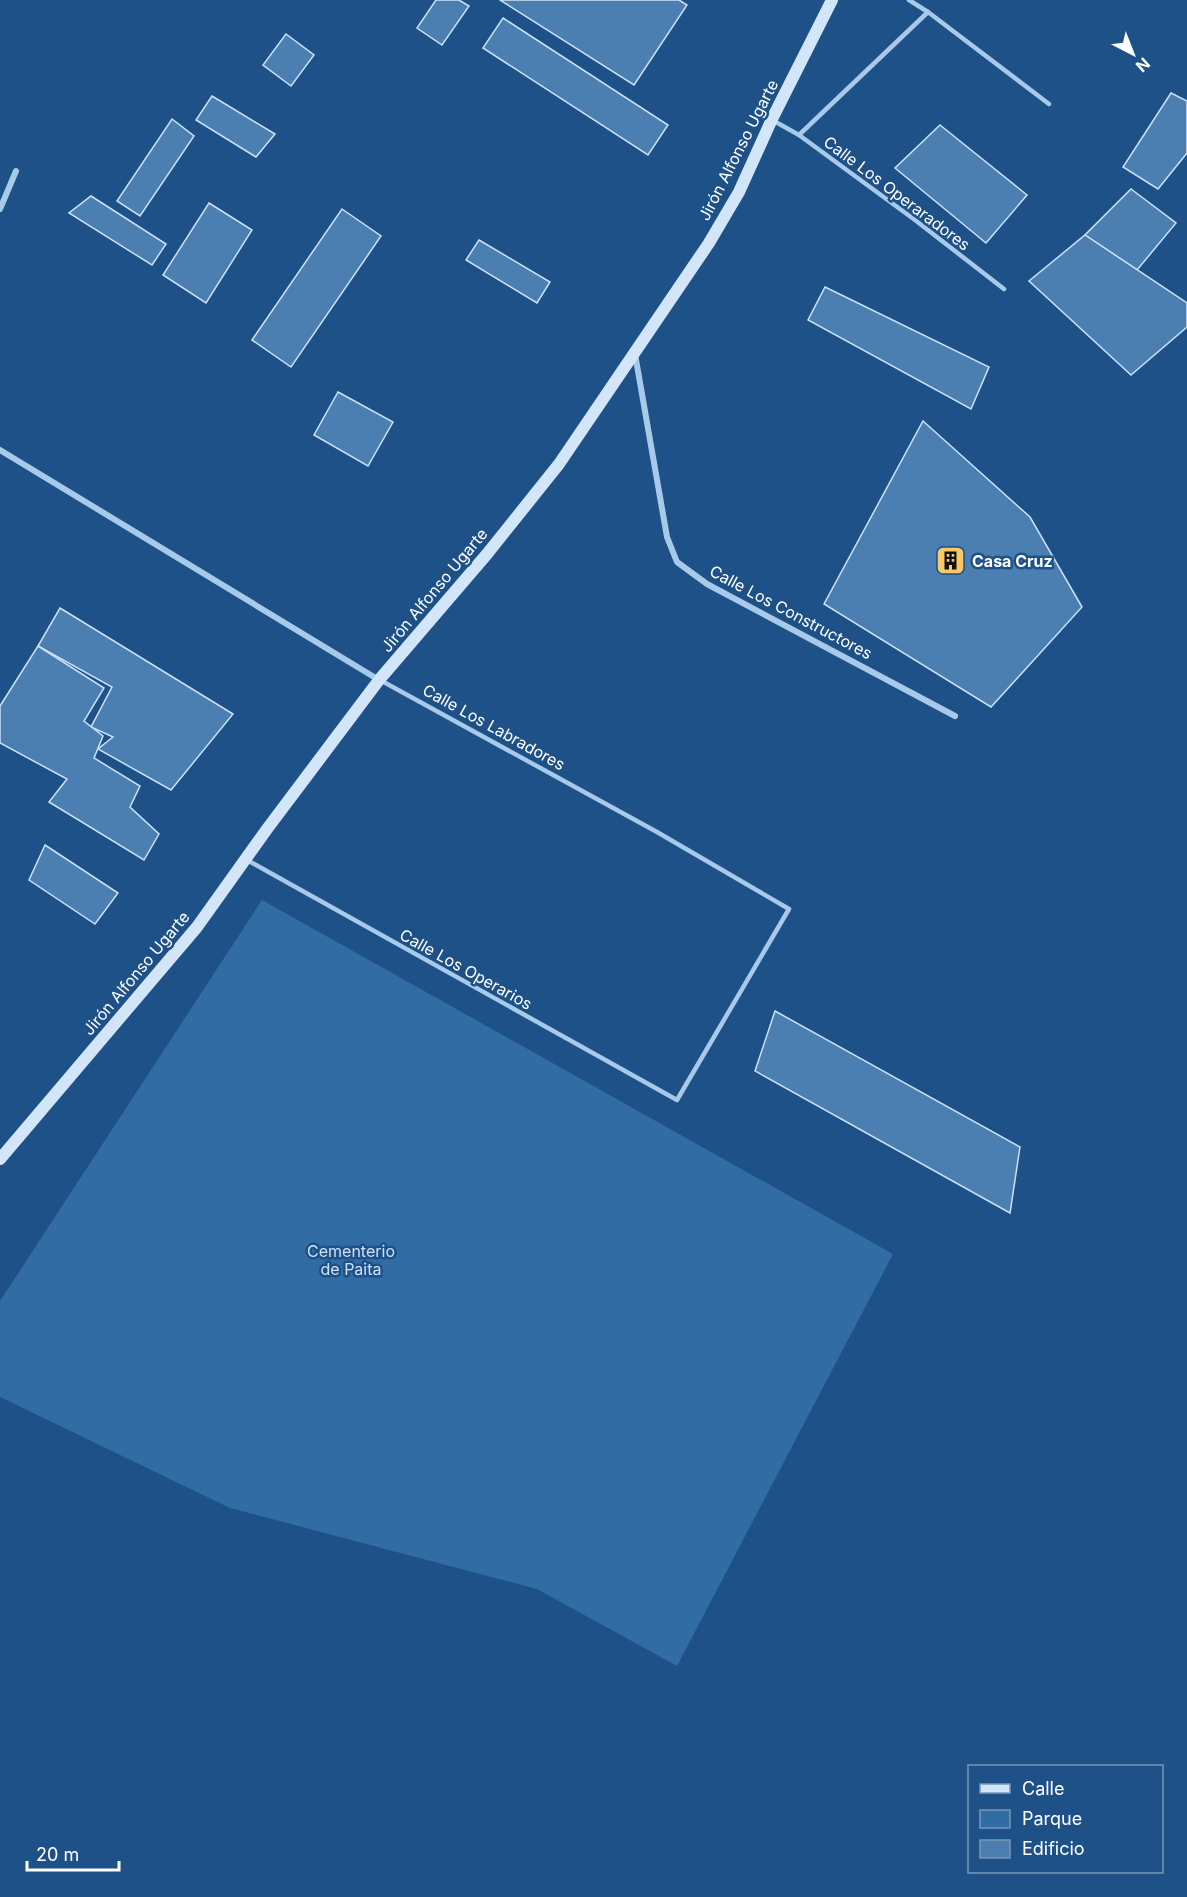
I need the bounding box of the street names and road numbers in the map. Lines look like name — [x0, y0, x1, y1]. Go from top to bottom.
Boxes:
street label: Jirón Alfonso Ugarte — [694, 76, 782, 224]
street label: Calle Los Operaradores — [820, 131, 974, 255]
street label: Jirón Alfonso Ugarte — [376, 524, 492, 656]
street label: Calle Los Constructores — [706, 561, 876, 663]
street label: Calle Los Labradores — [419, 680, 569, 774]
street label: Jirón Alfonso Ugarte — [78, 907, 194, 1039]
street label: Calle Los Operarios — [396, 924, 536, 1014]

